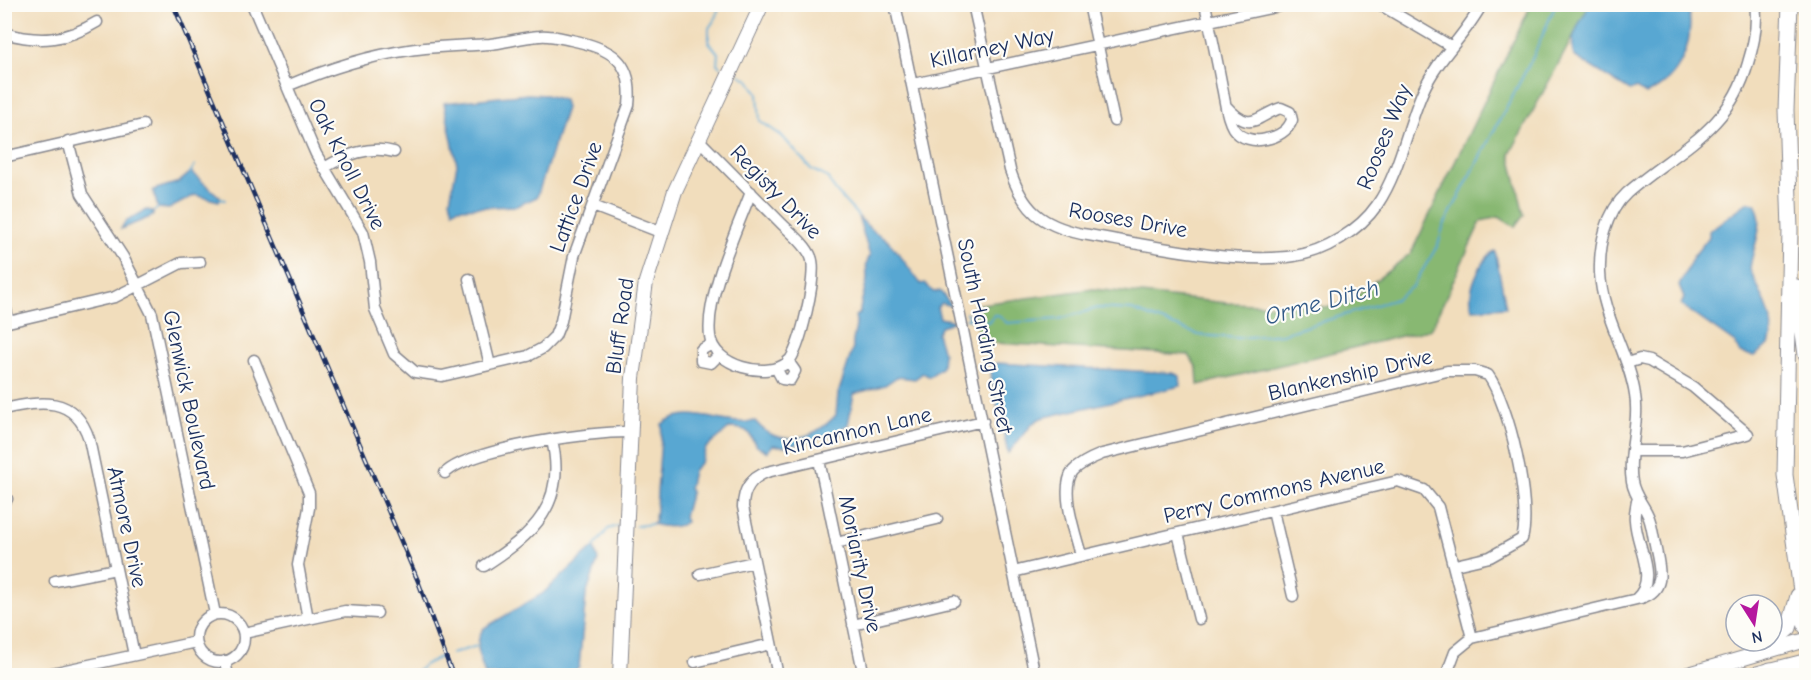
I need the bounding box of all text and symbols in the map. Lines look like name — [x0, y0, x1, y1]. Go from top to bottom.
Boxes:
street label: Killarney Way — [928, 22, 1057, 74]
street label: Rooses Way — [1351, 80, 1417, 193]
street label: Oak Knoll Drive — [303, 94, 391, 234]
street label: Lattice Drive — [544, 138, 608, 256]
street label: Registy Drive — [725, 140, 827, 244]
street label: Rooses Drive — [1067, 197, 1189, 243]
street label: South Harding Street — [952, 236, 1019, 437]
water label: Orme Ditch — [1262, 273, 1382, 331]
street label: Bluff Road — [600, 276, 640, 376]
street label: Glenwick Boulevard — [157, 308, 221, 492]
street label: Blankenship Drive — [1265, 343, 1435, 407]
street label: Kincannon Lane — [780, 401, 934, 461]
street label: Perry Commons Avenue — [1161, 453, 1387, 529]
street label: Atmore Drive — [102, 464, 152, 590]
street label: Moriarity Drive — [833, 493, 887, 635]
north arrow — [1724, 593, 1784, 653]
text: N — [1750, 627, 1764, 647]

